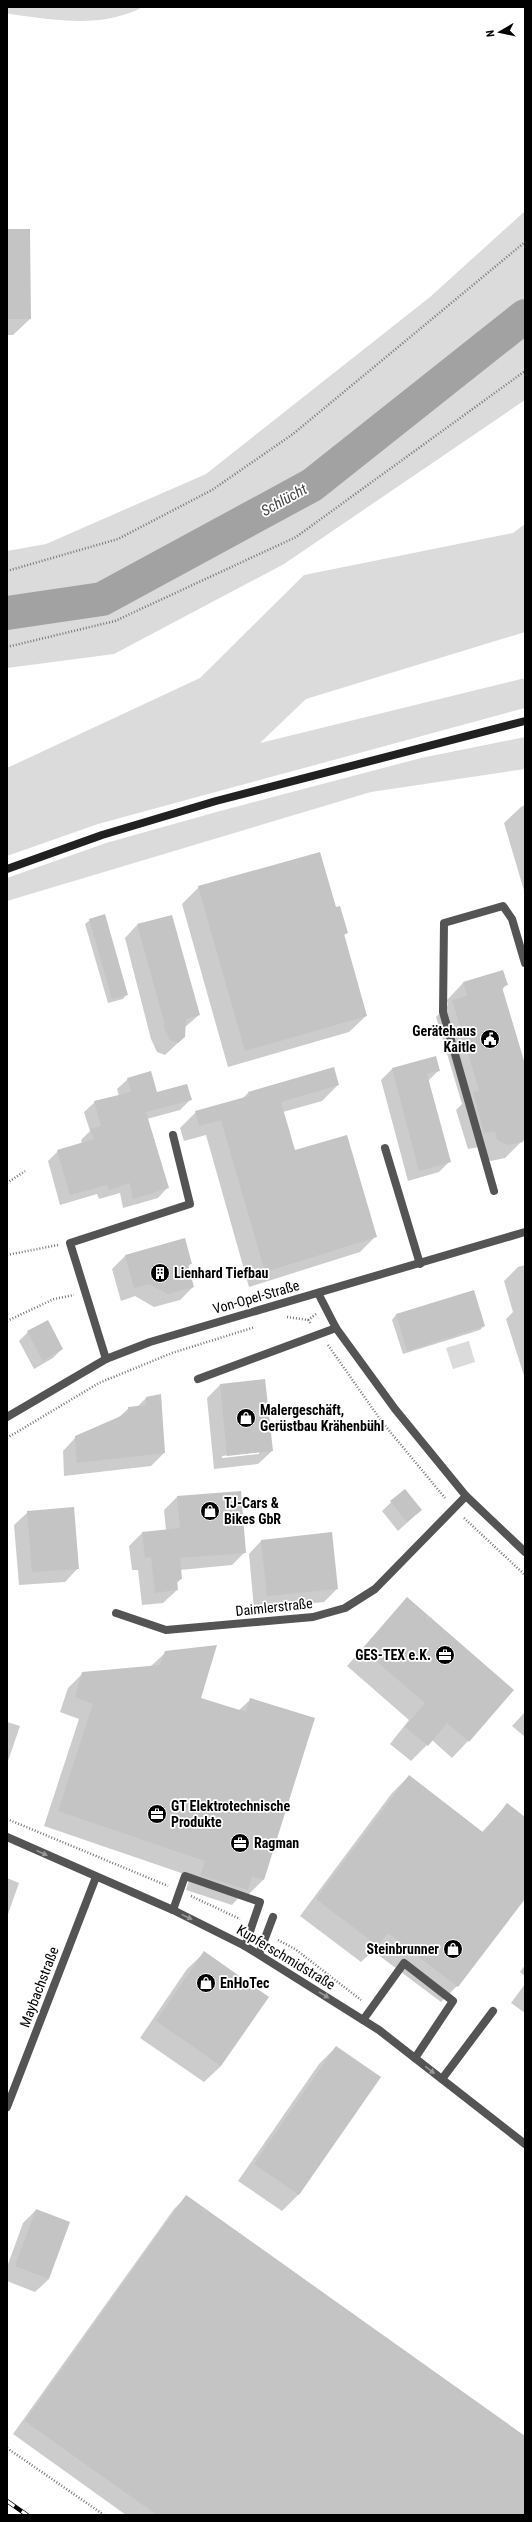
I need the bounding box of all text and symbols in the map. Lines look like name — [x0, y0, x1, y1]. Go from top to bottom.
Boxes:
north arrow — [480, 12, 520, 52]
text: N — [484, 29, 498, 38]
water label: Schlücht — [258, 480, 311, 520]
place label: Gerätehaus Kaitle — [412, 1023, 476, 1055]
public building icon: Gerätehaus Kaitle — [479, 1028, 501, 1050]
building icon: Lienhard Tiefbau — [149, 1262, 171, 1284]
place label: Lienhard Tiefbau — [174, 1265, 269, 1281]
street label: Von-Opel-Straße — [211, 1277, 302, 1317]
place label: Malergeschäft, Gerüstbau Krähenbühl — [260, 1402, 384, 1434]
shop icon: Malergeschäft, Gerüstbau Krähenbühl — [235, 1407, 257, 1429]
place label: TJ-Cars & Bikes GbR — [224, 1495, 281, 1527]
shop icon: TJ-Cars & Bikes GbR — [199, 1500, 221, 1522]
street label: Daimlerstraße — [235, 1595, 314, 1619]
office icon: GES-TEX e.K. — [434, 1644, 456, 1666]
place label: GES-TEX e.K. — [355, 1647, 431, 1663]
place label: GT Elektrotechnische Produkte — [171, 1798, 290, 1830]
office icon: GT Elektrotechnische Produkte — [146, 1803, 168, 1825]
office icon: Ragman — [229, 1832, 251, 1854]
place label: Ragman — [254, 1835, 299, 1851]
one-way arrow — [37, 1850, 48, 1856]
one-way arrow — [181, 1914, 192, 1920]
street label: Kupferschmidstraße — [234, 1921, 338, 1993]
shop icon: Steinbrunner — [442, 1938, 464, 1960]
place label: Steinbrunner — [366, 1941, 439, 1957]
street label: Maybachstraße — [16, 1944, 62, 2030]
shop icon: EnHoTec — [195, 1972, 217, 1994]
place label: EnHoTec — [220, 1975, 270, 1991]
one-way arrow — [318, 1992, 330, 1999]
one-way arrow — [425, 2065, 436, 2074]

